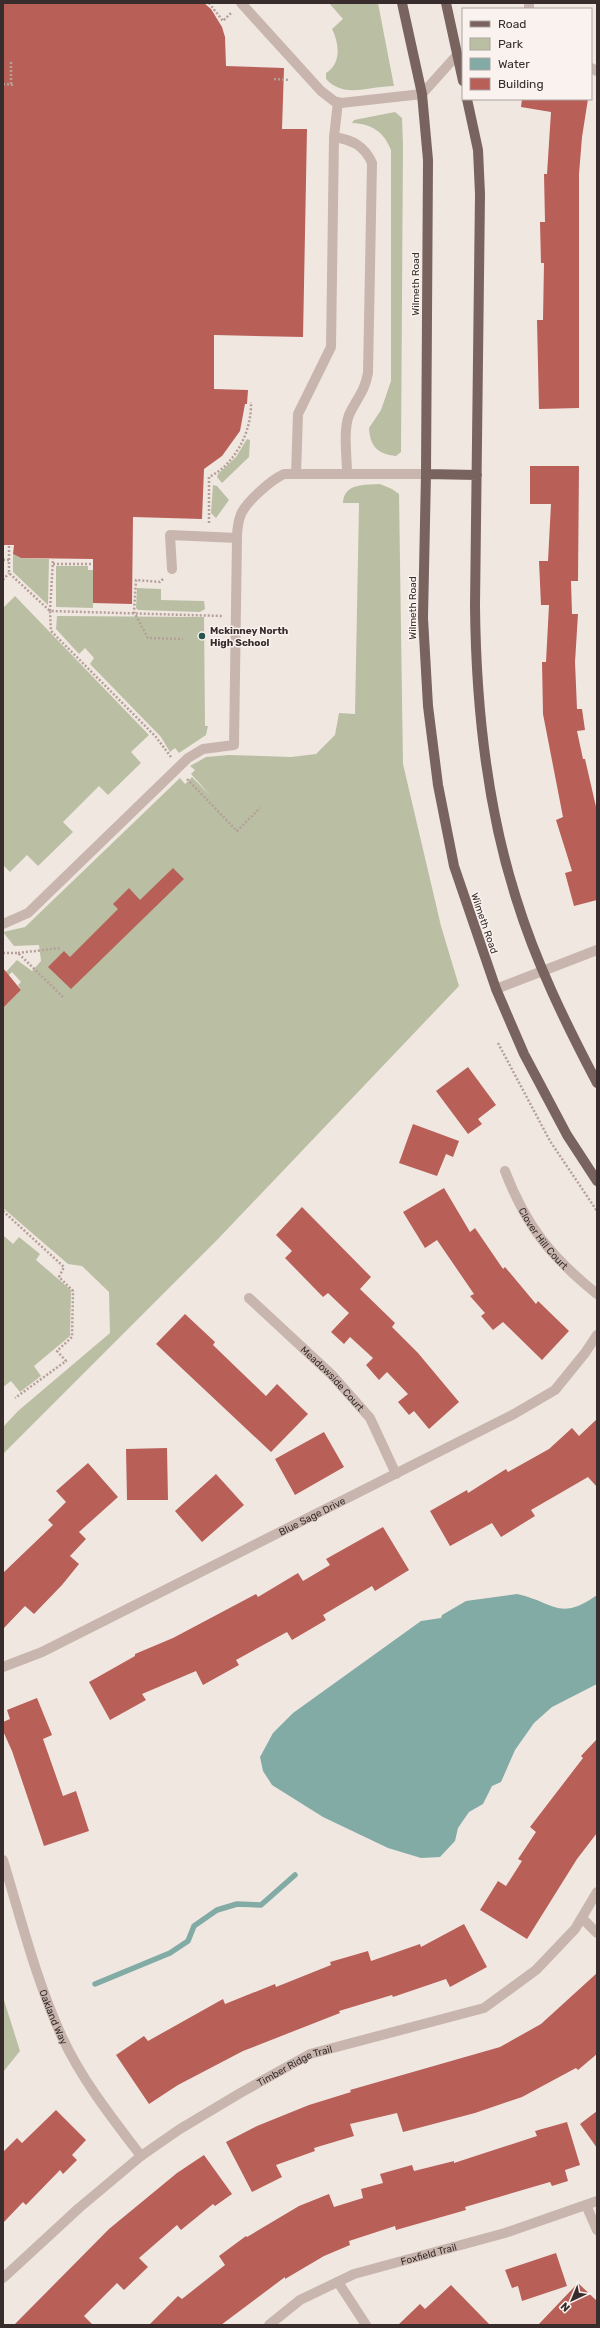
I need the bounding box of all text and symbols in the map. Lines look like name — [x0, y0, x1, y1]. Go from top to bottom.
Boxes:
legend — [462, 8, 592, 100]
text: Road — [498, 17, 526, 31]
text: Park — [498, 37, 524, 51]
text: Water — [498, 57, 530, 71]
text: Building — [498, 77, 544, 91]
street label: Wilmeth Road — [410, 252, 422, 316]
street label: Wilmeth Road — [407, 576, 419, 640]
place label: Mckinney North High School — [210, 625, 288, 649]
marker: Mckinney North High School — [197, 631, 207, 641]
street label: Wilmeth Road — [468, 891, 500, 955]
street label: Clover Hill Court — [516, 1206, 570, 1272]
street label: Meadowside Court — [298, 1344, 366, 1414]
street label: Blue Sage Drive — [277, 1495, 348, 1539]
street label: Oakland Way — [36, 1988, 70, 2047]
street label: Timber Ridge Trail — [255, 2043, 334, 2089]
street label: Foxfield Trail — [399, 2241, 458, 2268]
north arrow — [552, 2280, 592, 2320]
text: N — [558, 2299, 573, 2314]

